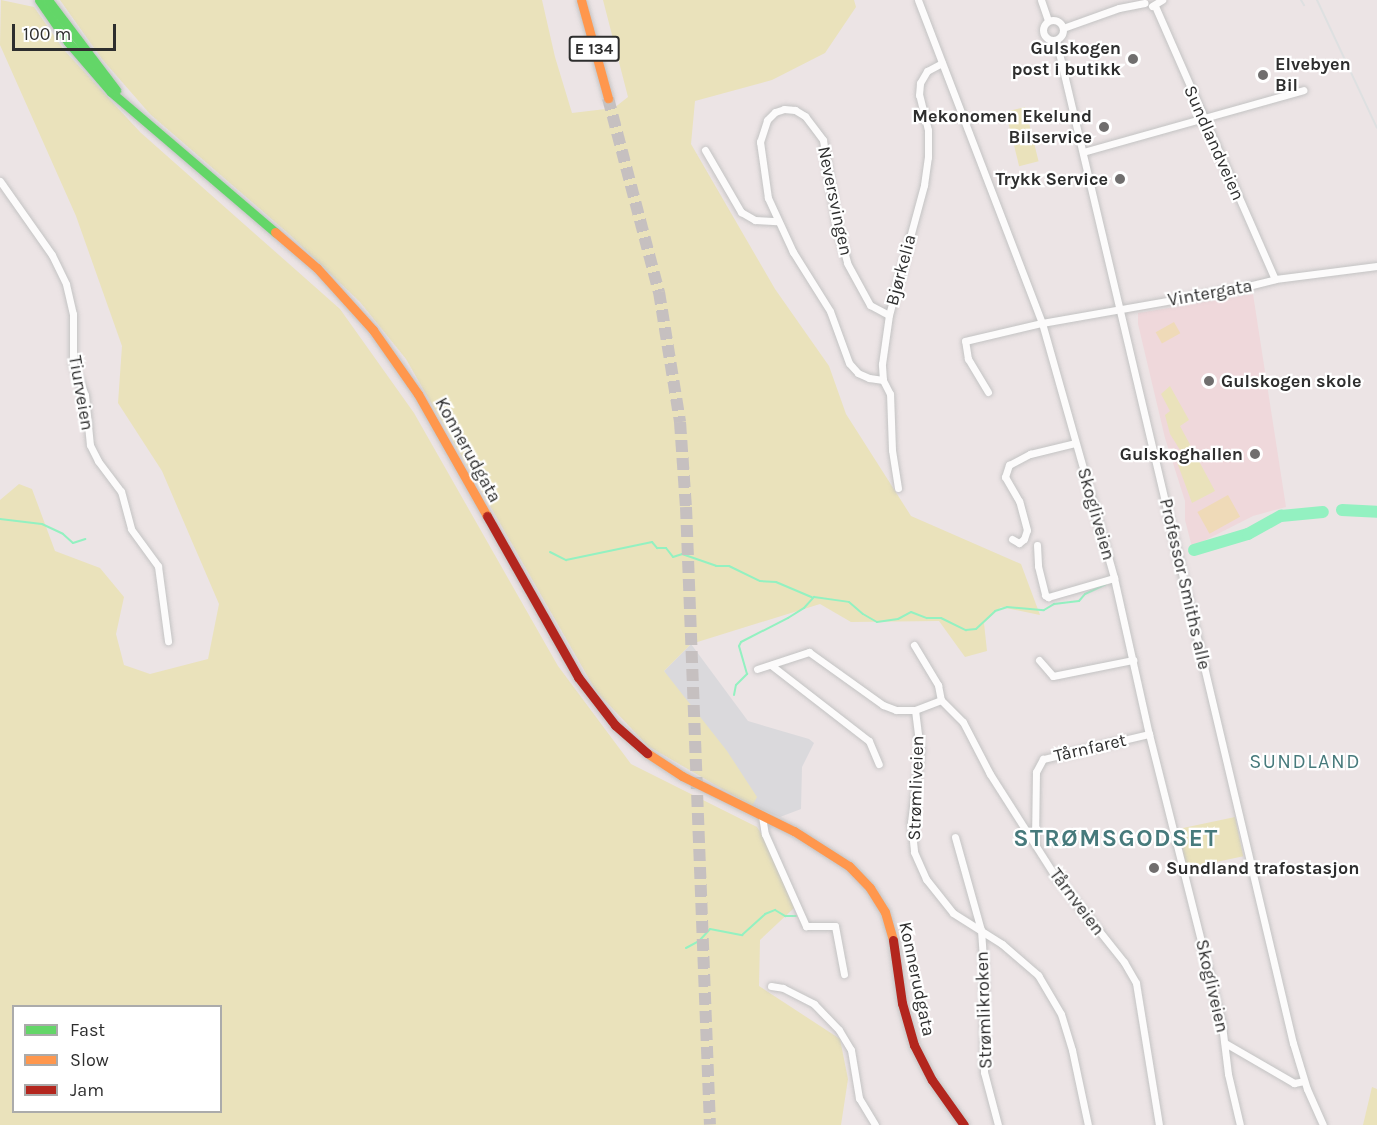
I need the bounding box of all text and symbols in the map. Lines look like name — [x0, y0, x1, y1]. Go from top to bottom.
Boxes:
scale bar — [15, 12, 118, 50]
text: 100 m — [23, 23, 71, 45]
road number: E 134 — [568, 36, 620, 62]
place label: Gulskogen post i butikk — [1012, 38, 1121, 80]
marker: Gulskogen post i butikk — [1126, 52, 1140, 66]
place label: Elvebyen Bil — [1275, 54, 1351, 97]
marker: Elvebyen Bil — [1256, 68, 1270, 82]
street label: Sundlandveien — [1179, 82, 1249, 204]
place label: Mekonomen Ekelund Bilservice — [912, 106, 1092, 148]
marker: Mekonomen Ekelund Bilservice — [1097, 120, 1111, 134]
street label: Neversvingen — [813, 144, 857, 258]
place label: Trykk Service — [996, 168, 1108, 190]
marker: Trykk Service — [1113, 172, 1127, 186]
street label: Bjørkelia — [881, 232, 921, 308]
street label: Vintergata — [1166, 275, 1254, 311]
street label: Tiurveien — [64, 354, 98, 432]
place label: Gulskogen skole — [1221, 370, 1361, 392]
marker: Gulskogen skole — [1202, 374, 1216, 388]
street label: Konnerudgata — [430, 394, 506, 506]
place label: Gulskoghallen — [1120, 443, 1243, 465]
marker: Gulskoghallen — [1248, 447, 1262, 461]
street label: Skogliveien — [1073, 465, 1119, 563]
street label: Professor Smiths alle — [1155, 496, 1215, 672]
street label: Tårnfaret — [1052, 729, 1128, 767]
street label: Strømliveien — [903, 735, 929, 841]
district label: SUNDLAND — [1249, 749, 1361, 773]
district label: STRØMSGODSET — [1013, 825, 1219, 853]
place label: Sundland trafostasjon — [1166, 857, 1359, 879]
marker: Sundland trafostasjon — [1147, 861, 1161, 875]
street label: Tårnveien — [1045, 864, 1109, 940]
street label: Konnerudgata — [894, 920, 940, 1038]
street label: Skogliveien — [1191, 937, 1233, 1035]
street label: Strømlikroken — [971, 951, 997, 1069]
legend — [12, 1005, 222, 1113]
text: Fast — [70, 1019, 105, 1041]
text: Slow — [70, 1049, 109, 1071]
text: Jam — [70, 1079, 104, 1101]

